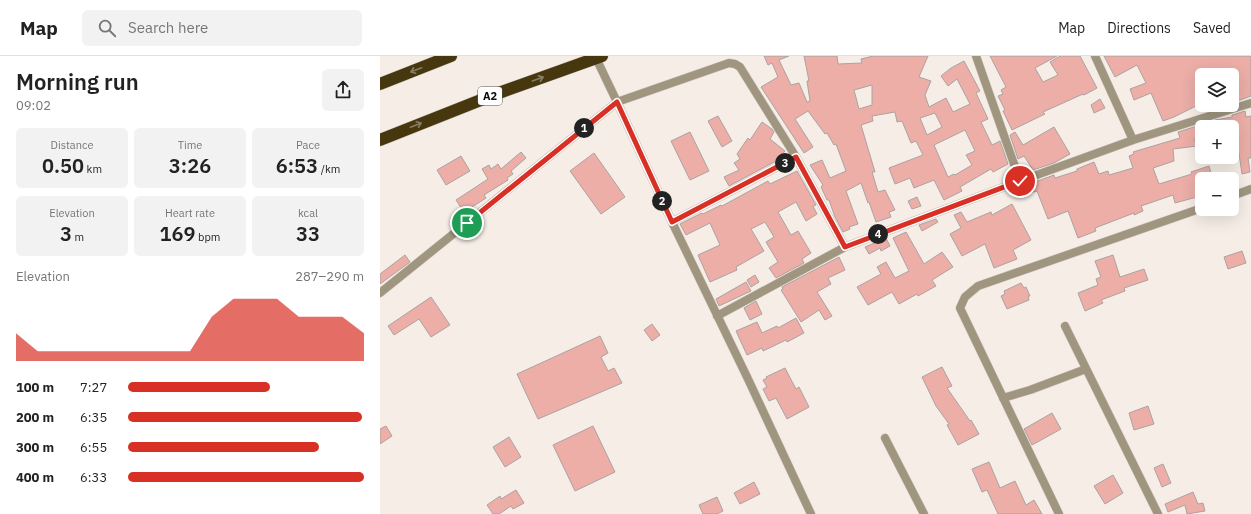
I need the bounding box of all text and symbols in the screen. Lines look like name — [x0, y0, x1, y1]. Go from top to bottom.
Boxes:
search box — [82, 10, 362, 46]
text: Map — [20, 16, 58, 40]
icon: search — [96, 17, 118, 39]
text: Search here — [128, 18, 208, 37]
text: Map — [1058, 19, 1085, 37]
text: Directions — [1107, 19, 1171, 37]
text: Saved — [1193, 19, 1231, 37]
one-way arrow — [410, 66, 422, 74]
text: Morning run — [16, 67, 139, 96]
map controls — [1195, 68, 1239, 216]
button: layers — [1195, 68, 1239, 112]
button: share — [322, 69, 364, 111]
one-way arrow — [531, 75, 544, 82]
road number: A2 — [478, 87, 502, 105]
text: 09:02 — [16, 97, 51, 114]
pin: 1 — [574, 118, 594, 138]
button: + — [1195, 120, 1239, 164]
one-way arrow — [410, 121, 422, 129]
text: 1 — [581, 121, 587, 135]
text: Distance — [51, 138, 93, 152]
text: Time — [178, 138, 202, 152]
text: Pace — [296, 138, 320, 152]
text: 0.50 — [42, 152, 84, 179]
text: 3:26 — [169, 152, 211, 179]
text: 6:53 — [276, 152, 318, 179]
pin: 3 — [775, 153, 795, 173]
text: 3 — [782, 156, 788, 170]
text: km — [84, 162, 102, 176]
text: /km — [318, 162, 340, 176]
pin — [1003, 164, 1037, 198]
icon: check — [1009, 170, 1031, 192]
button: − — [1195, 172, 1239, 216]
pin: 2 — [652, 191, 672, 211]
text: 2 — [659, 194, 665, 208]
text: Elevation — [49, 206, 95, 220]
text: Heart rate — [165, 206, 215, 220]
text: kcal — [298, 206, 318, 220]
pin — [450, 206, 484, 240]
icon: arrive — [456, 212, 478, 234]
text: 3 — [60, 220, 72, 247]
text: 169 — [160, 220, 196, 247]
text: 33 — [296, 220, 320, 247]
pin: 4 — [868, 224, 888, 244]
text: 4 — [875, 227, 881, 241]
text: m — [72, 230, 84, 244]
text: bpm — [196, 230, 220, 244]
text: Elevation — [16, 268, 70, 285]
text: 287–290 m — [295, 268, 364, 285]
text: 100 m — [16, 379, 54, 396]
text: 7:27 — [80, 379, 107, 396]
text: 200 m — [16, 409, 54, 426]
text: 6:35 — [80, 409, 107, 426]
text: 300 m — [16, 439, 54, 456]
text: 6:55 — [80, 439, 107, 456]
text: 400 m — [16, 469, 54, 486]
text: 6:33 — [80, 469, 107, 486]

